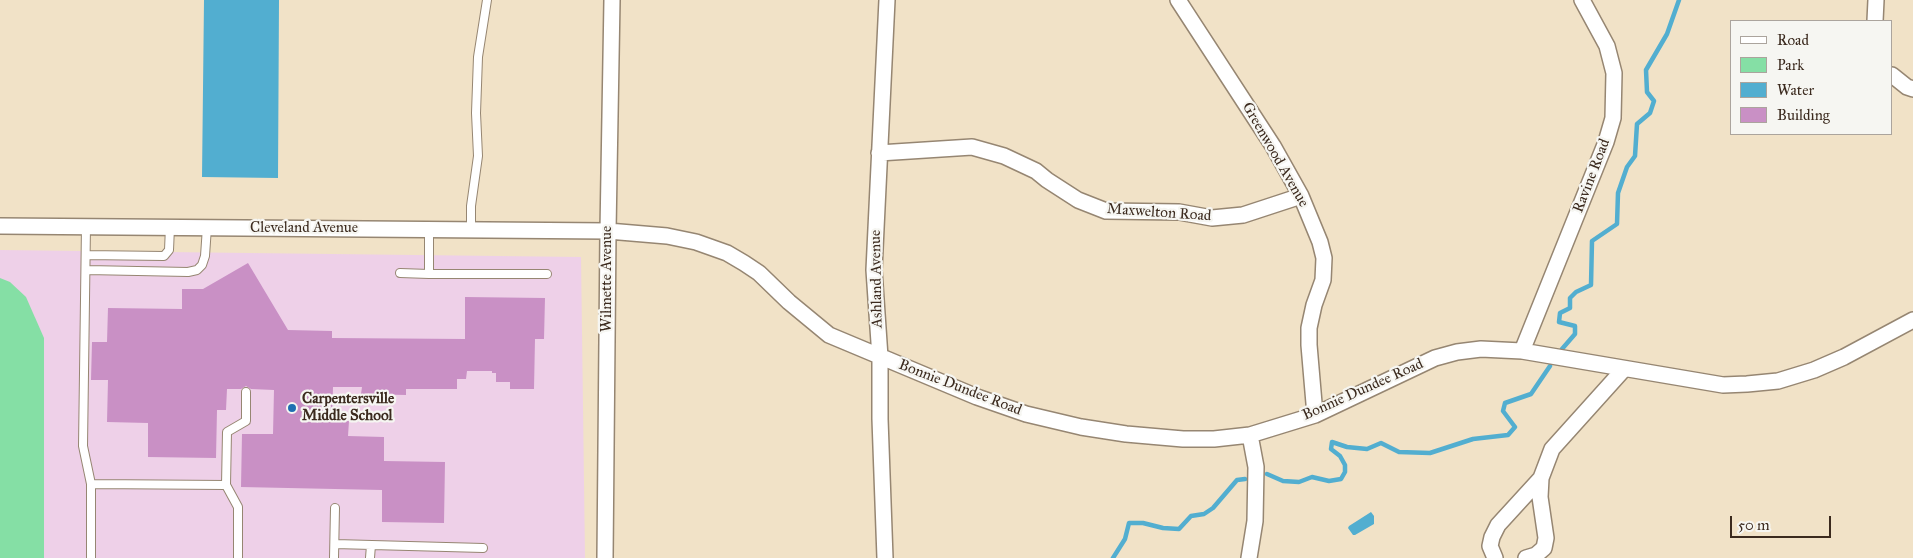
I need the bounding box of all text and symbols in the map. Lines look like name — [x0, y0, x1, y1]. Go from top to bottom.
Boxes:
legend — [1730, 20, 1893, 135]
text: Road — [1777, 31, 1809, 49]
text: Park — [1777, 56, 1804, 74]
text: Water — [1777, 81, 1814, 99]
street label: Greenwood Avenue — [1238, 99, 1312, 211]
text: Building — [1777, 106, 1830, 124]
street label: Ravine Road — [1570, 137, 1614, 215]
street label: Maxwelton Road — [1106, 200, 1212, 226]
street label: Cleveland Avenue — [250, 219, 358, 237]
street label: Wilmette Avenue — [598, 226, 616, 332]
street label: Ashland Avenue — [867, 230, 887, 328]
street label: Bonnie Dundee Road — [1300, 355, 1426, 425]
street label: Bonnie Dundee Road — [896, 356, 1024, 420]
place label: Carpentersville Middle School — [302, 390, 394, 425]
marker: Carpentersville Middle School — [286, 402, 298, 414]
scale bar — [1733, 506, 1834, 538]
text: 50 m — [1738, 516, 1770, 534]

